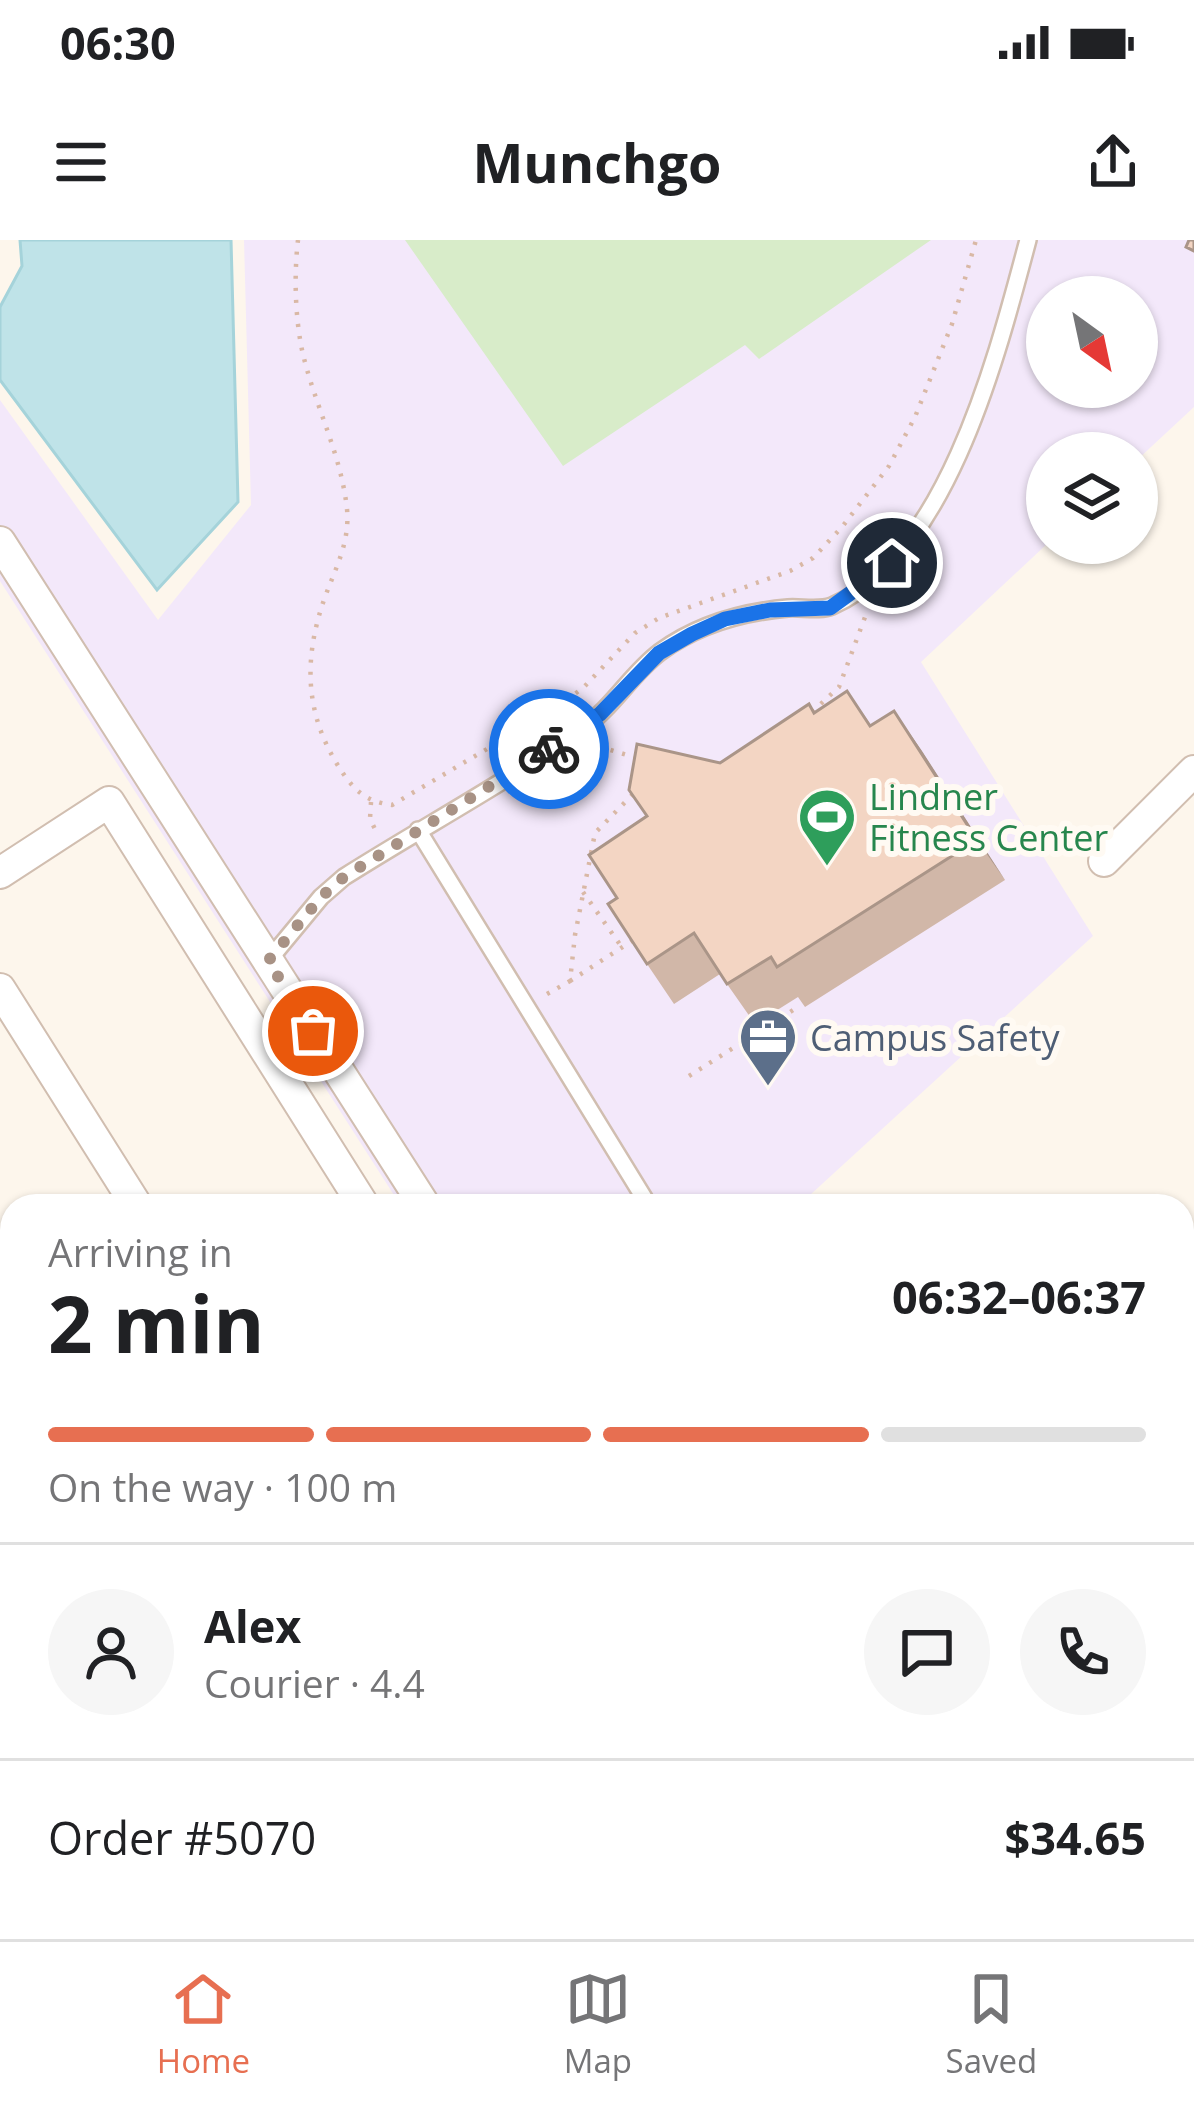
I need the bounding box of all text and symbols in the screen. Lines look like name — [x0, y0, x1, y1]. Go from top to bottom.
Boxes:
text: 06:30 — [60, 12, 176, 73]
text: Munchgo — [472, 125, 722, 199]
icon: menu — [48, 129, 114, 195]
icon: share — [1080, 129, 1146, 195]
north arrow — [1026, 276, 1158, 408]
map controls — [1026, 276, 1158, 564]
button: layers — [1026, 432, 1158, 564]
pin — [841, 512, 943, 614]
icon: home — [859, 530, 925, 596]
courier — [489, 689, 609, 809]
icon: bike — [516, 716, 582, 782]
place label: Lindner Fitness Center — [869, 772, 1108, 862]
sports icon: Lindner Fitness Center — [796, 786, 858, 868]
pin — [262, 980, 364, 1082]
icon: bag — [280, 998, 346, 1064]
office icon: Campus Safety — [737, 1006, 799, 1088]
place label: Campus Safety — [810, 1013, 1061, 1062]
text: Arriving in — [48, 1225, 233, 1278]
text: 06:32–06:37 — [892, 1266, 1146, 1327]
text: 2 min — [48, 1270, 265, 1376]
text: On the way · 100 m — [48, 1460, 397, 1513]
button: person — [48, 1589, 174, 1715]
button: chat — [864, 1589, 990, 1715]
button: phone — [1020, 1589, 1146, 1715]
text: Alex — [204, 1595, 301, 1656]
text: Courier · 4.4 — [204, 1656, 425, 1709]
text: Order #5070 — [48, 1807, 316, 1868]
text: $34.65 — [1005, 1807, 1146, 1868]
tab: Home — [157, 1966, 250, 2083]
tab: Map — [564, 1966, 632, 2083]
tab: Saved — [946, 1966, 1037, 2083]

